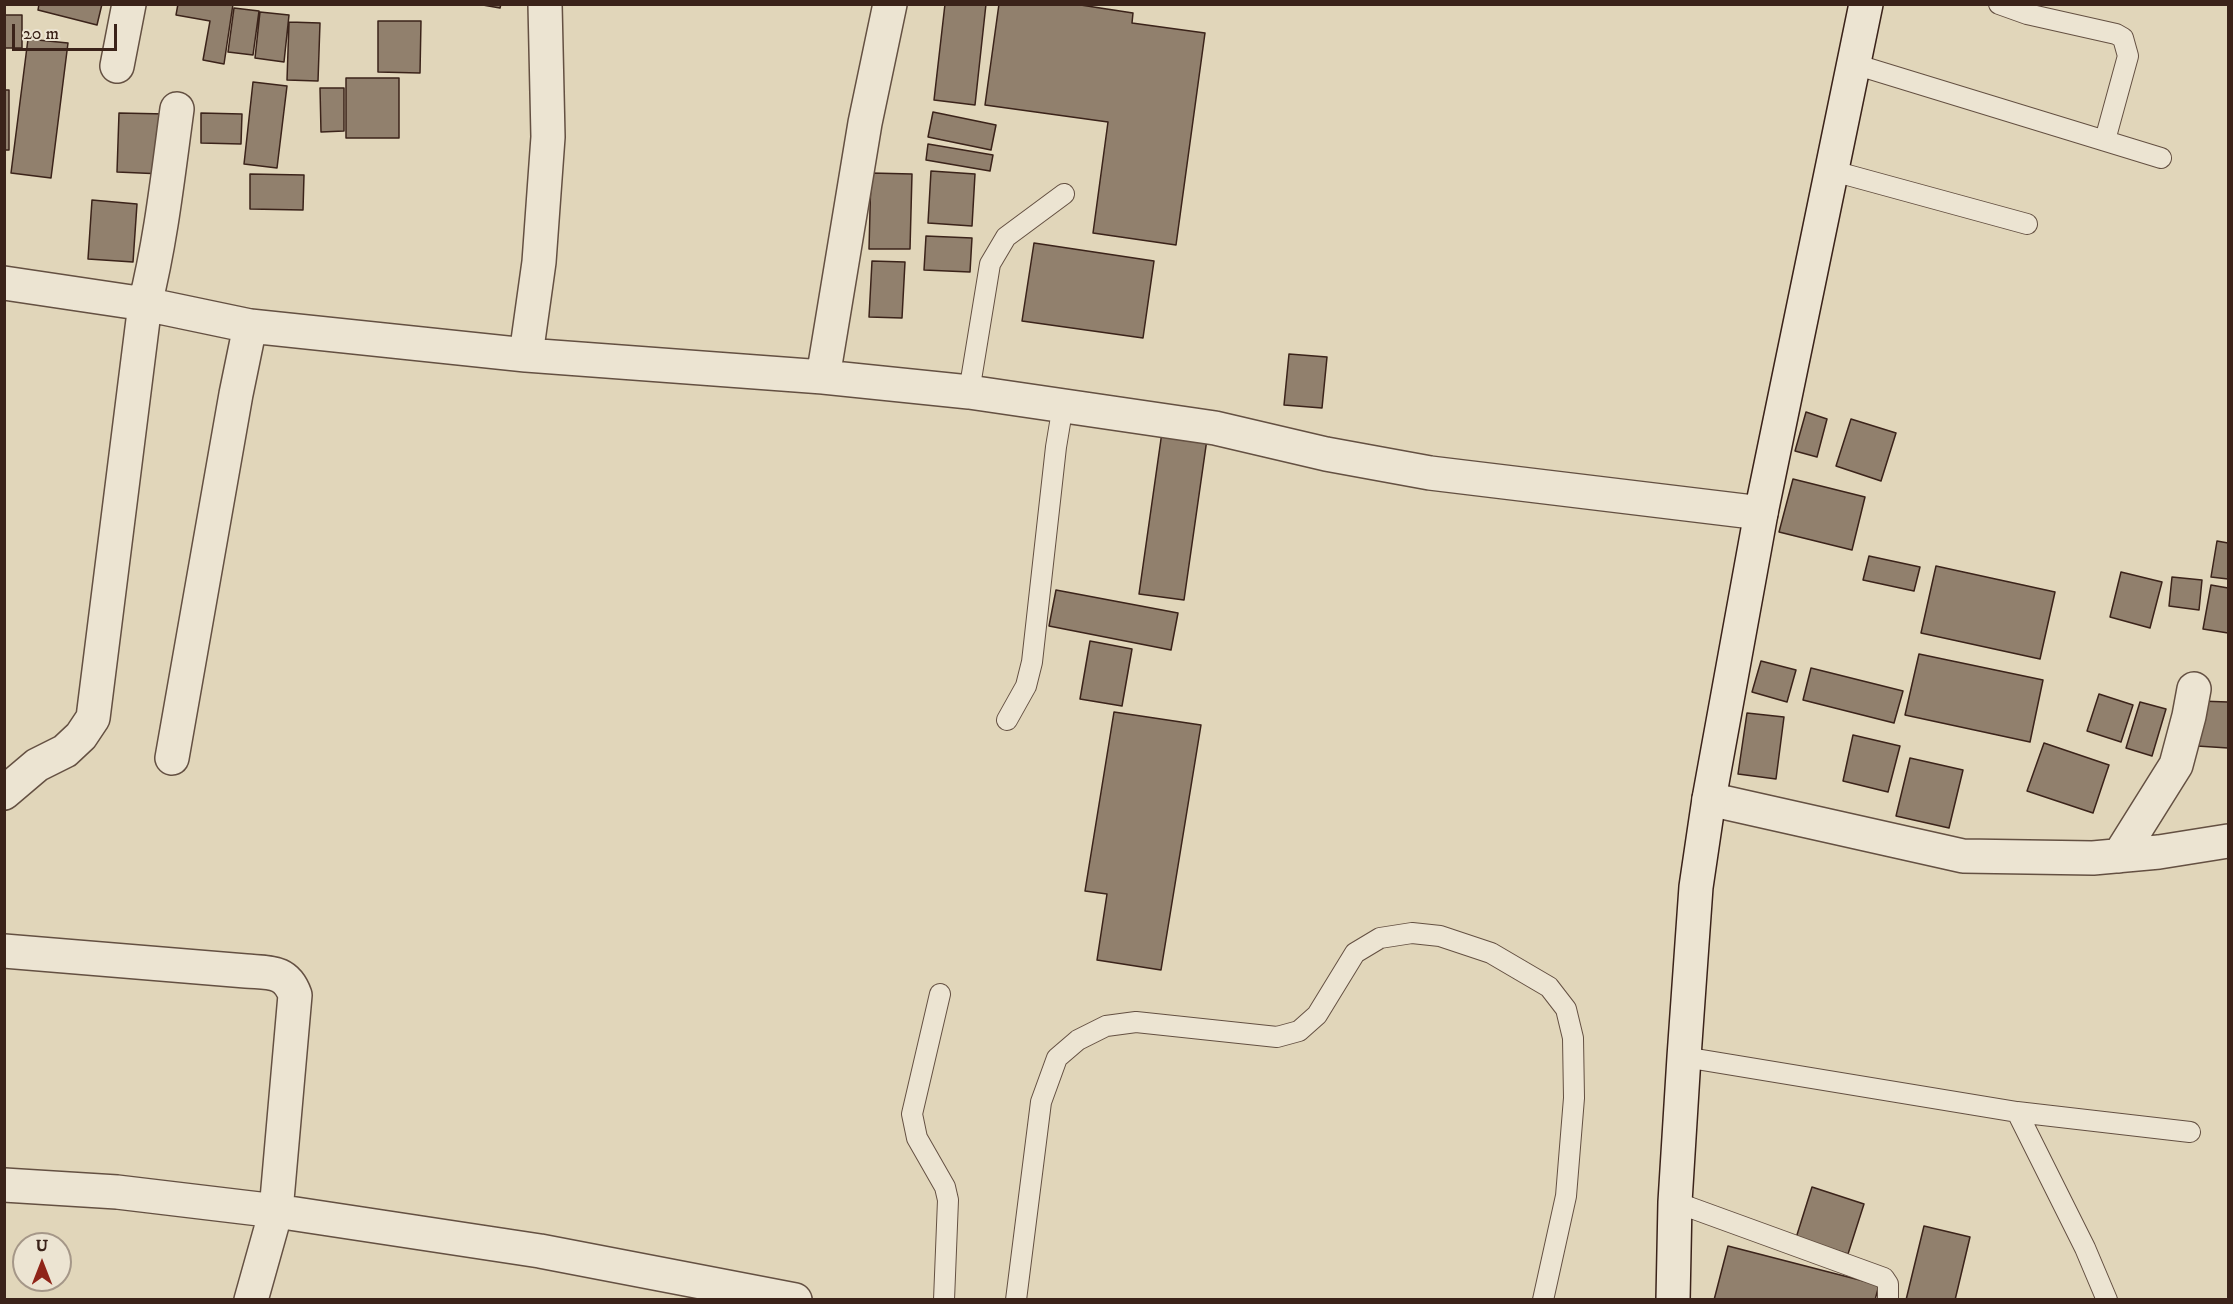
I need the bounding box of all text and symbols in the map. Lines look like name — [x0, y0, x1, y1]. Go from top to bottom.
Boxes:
scale bar — [15, 12, 120, 50]
text: 20 m — [23, 23, 59, 45]
north arrow — [12, 1232, 72, 1292]
text: U — [36, 1236, 48, 1256]

